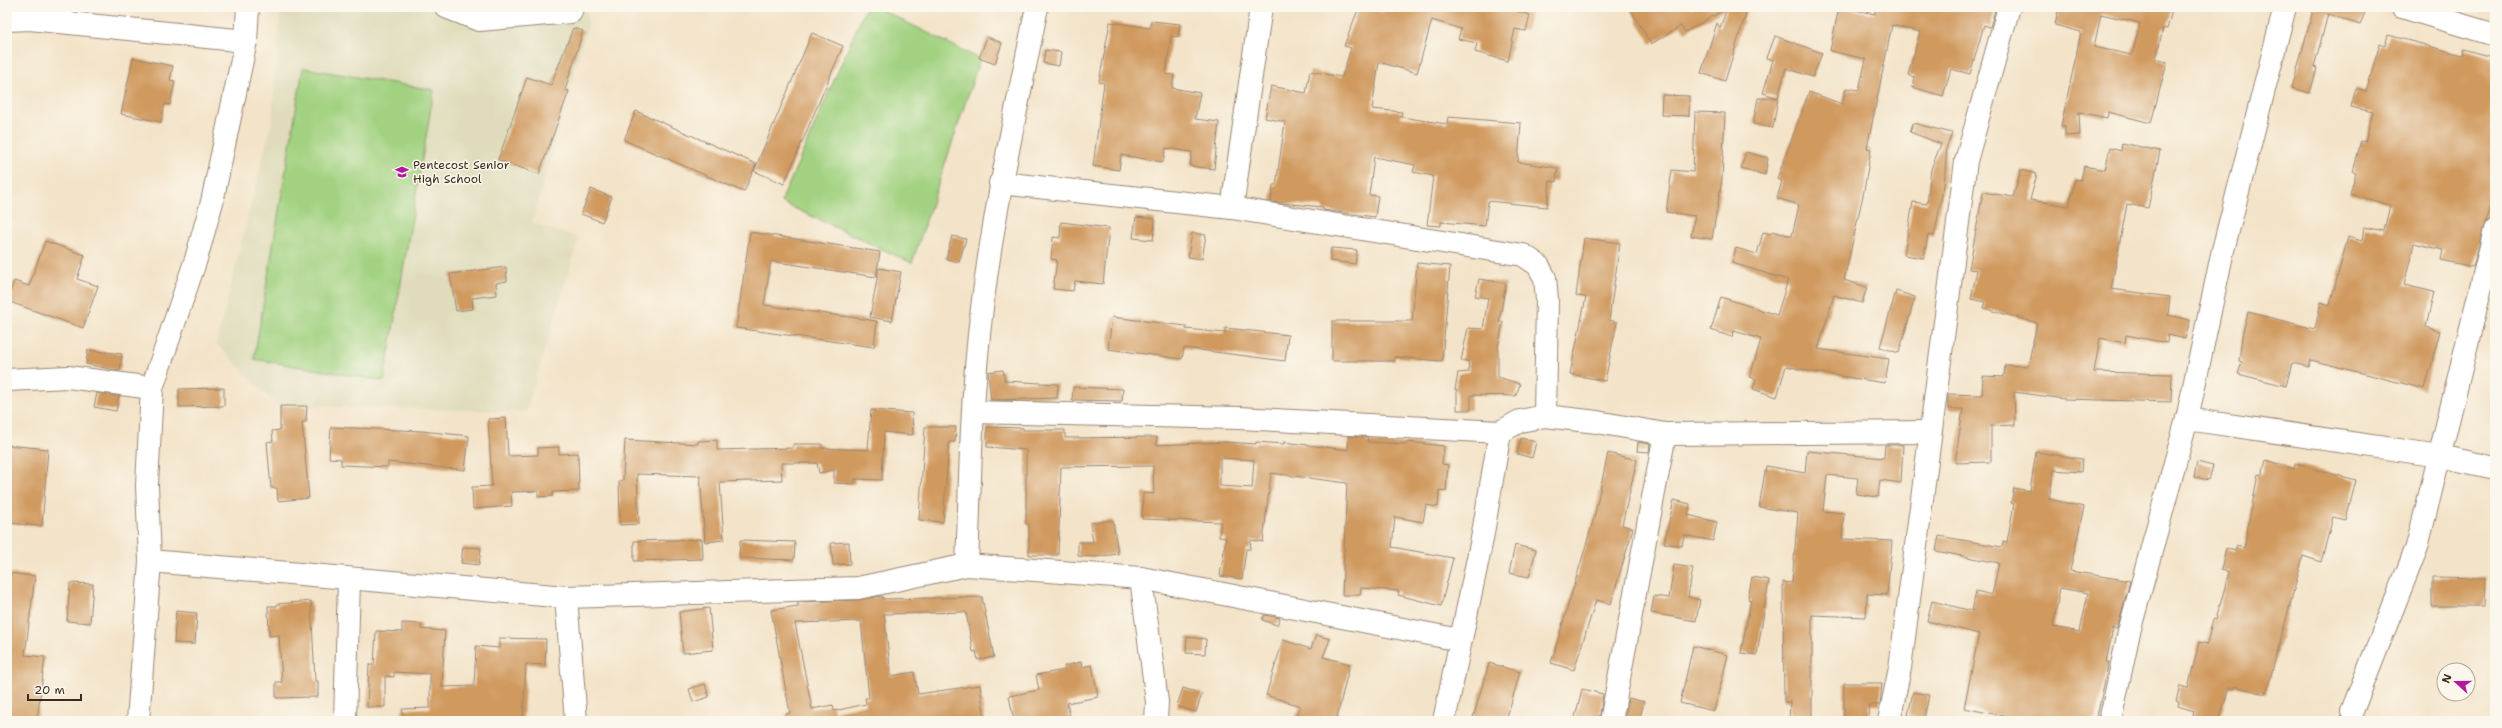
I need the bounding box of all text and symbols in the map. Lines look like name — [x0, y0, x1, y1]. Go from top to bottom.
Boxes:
place label: Pentecost Senior High School — [413, 157, 510, 187]
school or university icon: Pentecost Senior High School — [394, 164, 410, 180]
north arrow — [2436, 662, 2476, 702]
text: N — [2439, 672, 2456, 685]
scale bar — [28, 676, 81, 702]
text: 20 m — [34, 682, 65, 698]

